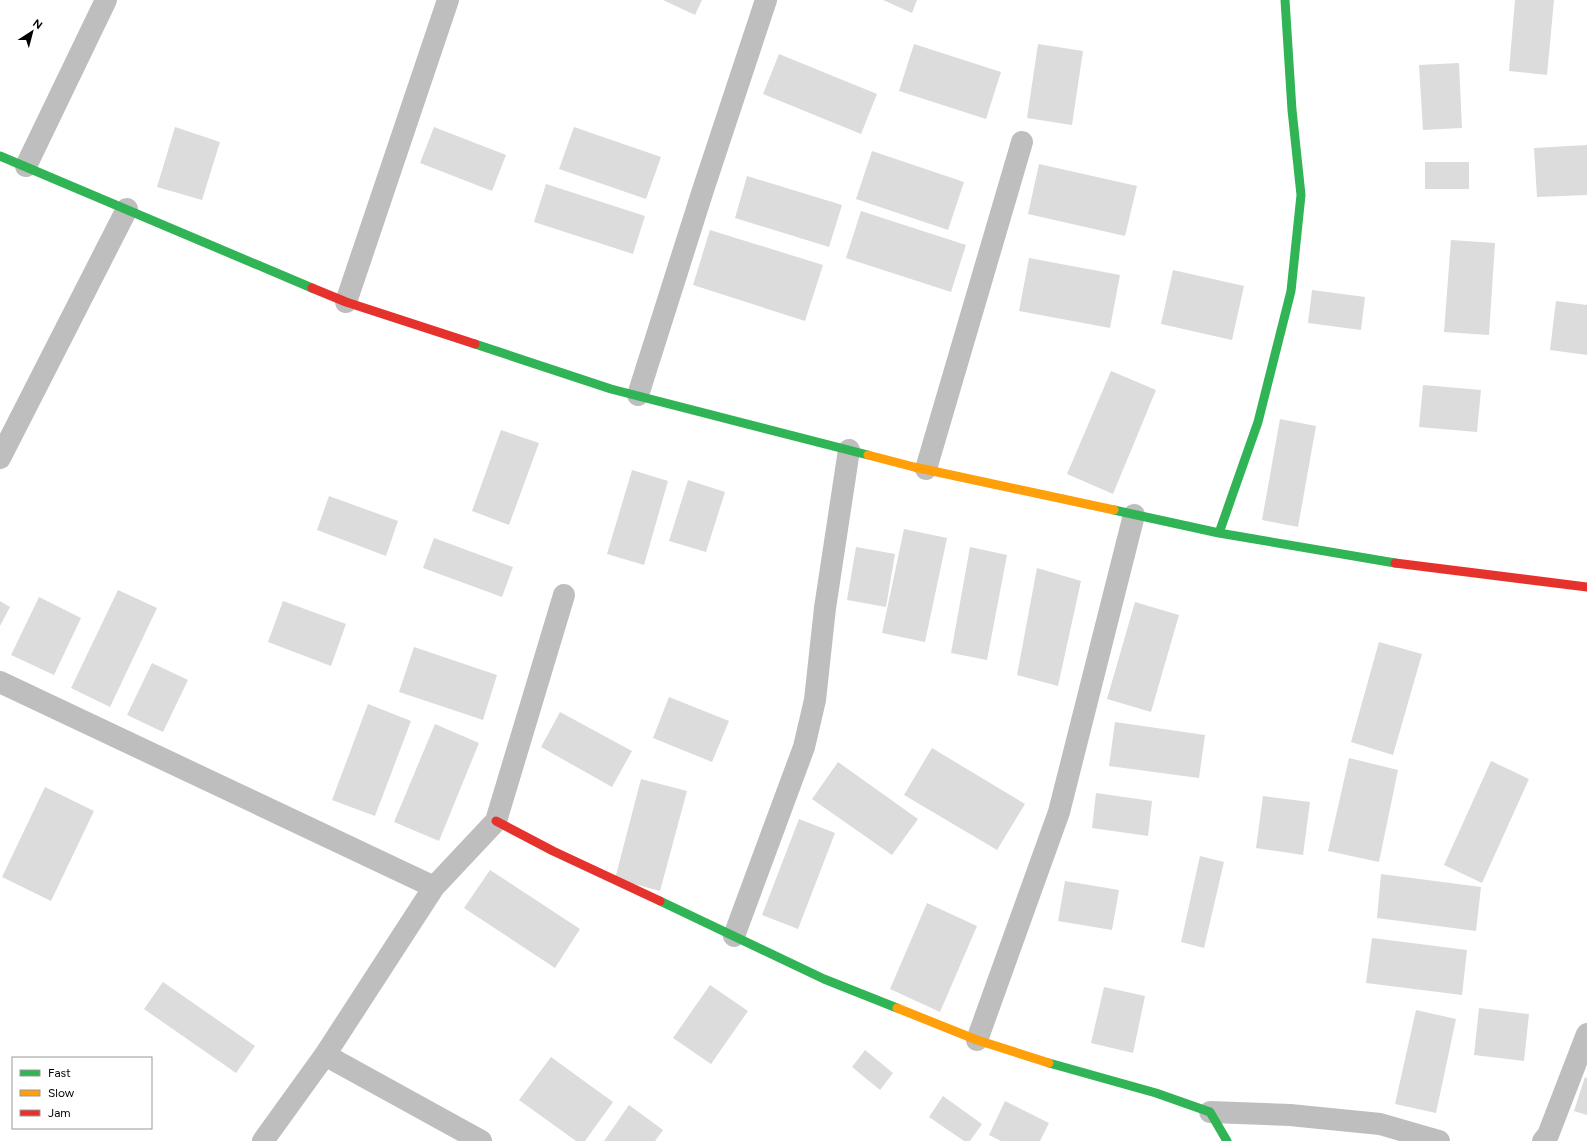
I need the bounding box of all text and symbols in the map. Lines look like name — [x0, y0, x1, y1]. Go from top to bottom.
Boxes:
north arrow — [12, 12, 52, 52]
text: N — [30, 17, 45, 32]
legend — [12, 1057, 152, 1129]
text: Fast — [48, 1066, 71, 1080]
text: Slow — [48, 1086, 75, 1100]
text: Jam — [48, 1106, 71, 1120]

